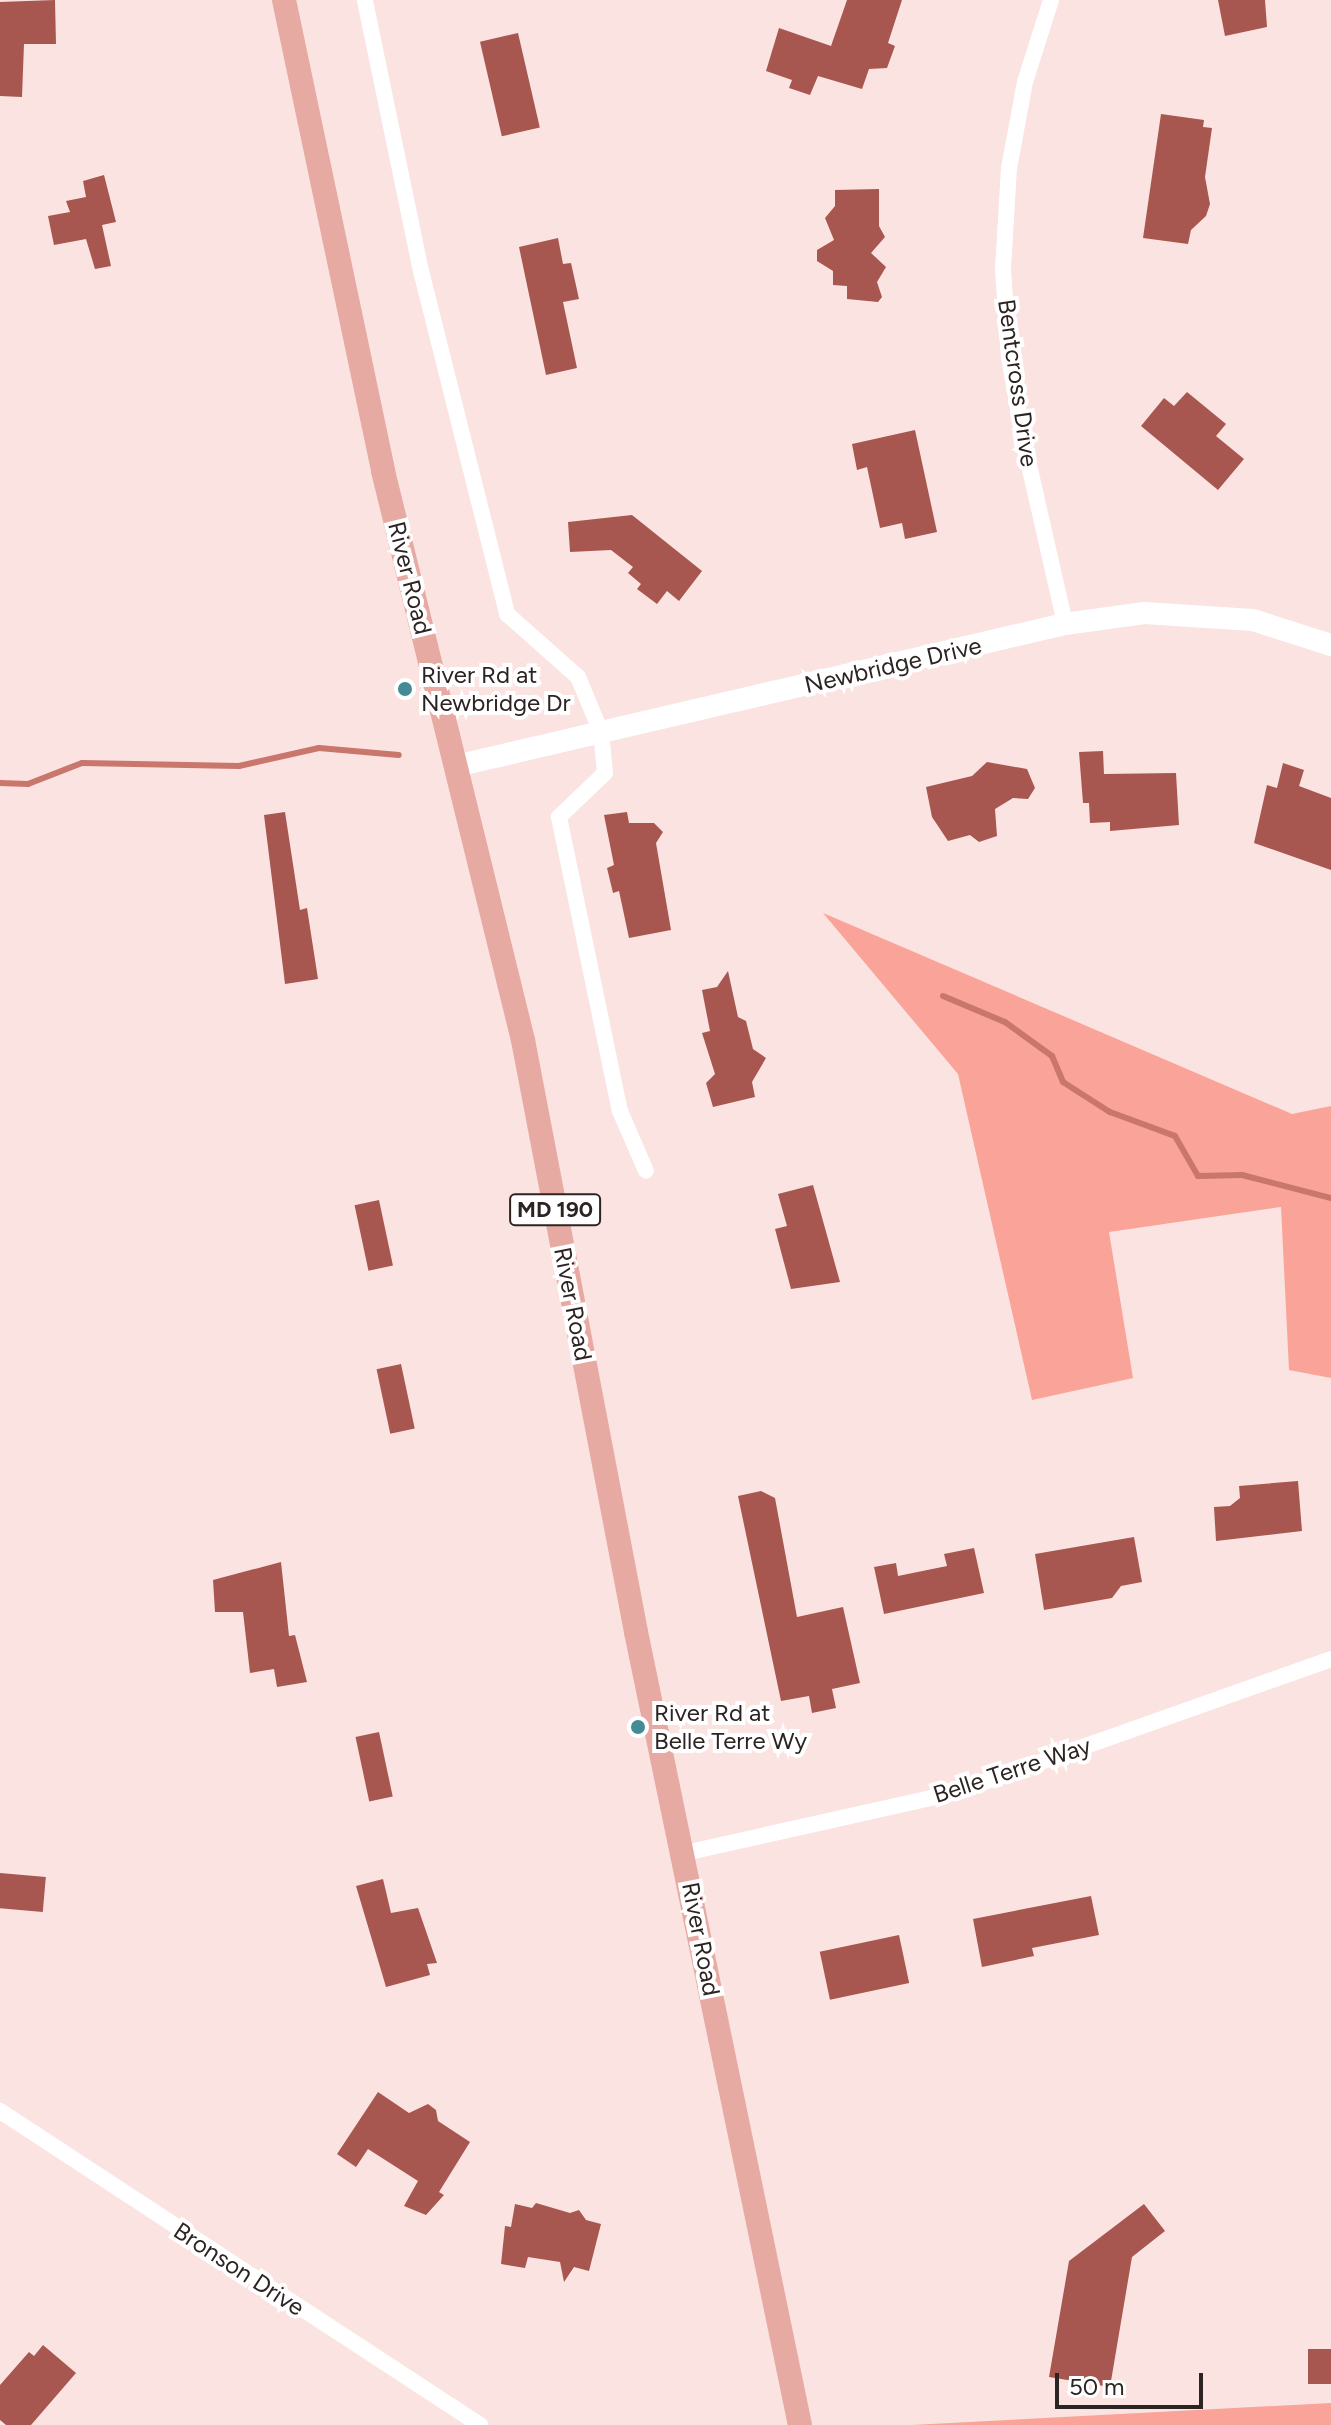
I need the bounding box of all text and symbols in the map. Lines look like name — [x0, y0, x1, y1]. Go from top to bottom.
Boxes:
street label: Bentcross Drive — [992, 297, 1044, 469]
street label: River Road — [382, 519, 438, 637]
street label: Newbridge Drive — [802, 631, 984, 699]
place label: River Rd at Newbridge Dr — [421, 661, 571, 717]
marker: River Rd at Newbridge Dr — [396, 680, 414, 698]
road number: MD 190 — [509, 1192, 601, 1228]
street label: River Road — [548, 1245, 598, 1363]
place label: River Rd at Belle Terre Wy — [654, 1699, 807, 1755]
marker: River Rd at Belle Terre Wy — [629, 1718, 647, 1736]
street label: Belle Terre Way — [929, 1731, 1095, 1809]
street label: River Road — [676, 1880, 726, 1998]
street label: Bronson Drive — [168, 2216, 310, 2322]
scale bar — [1059, 2357, 1207, 2407]
text: 50 m — [1069, 2372, 1125, 2401]

